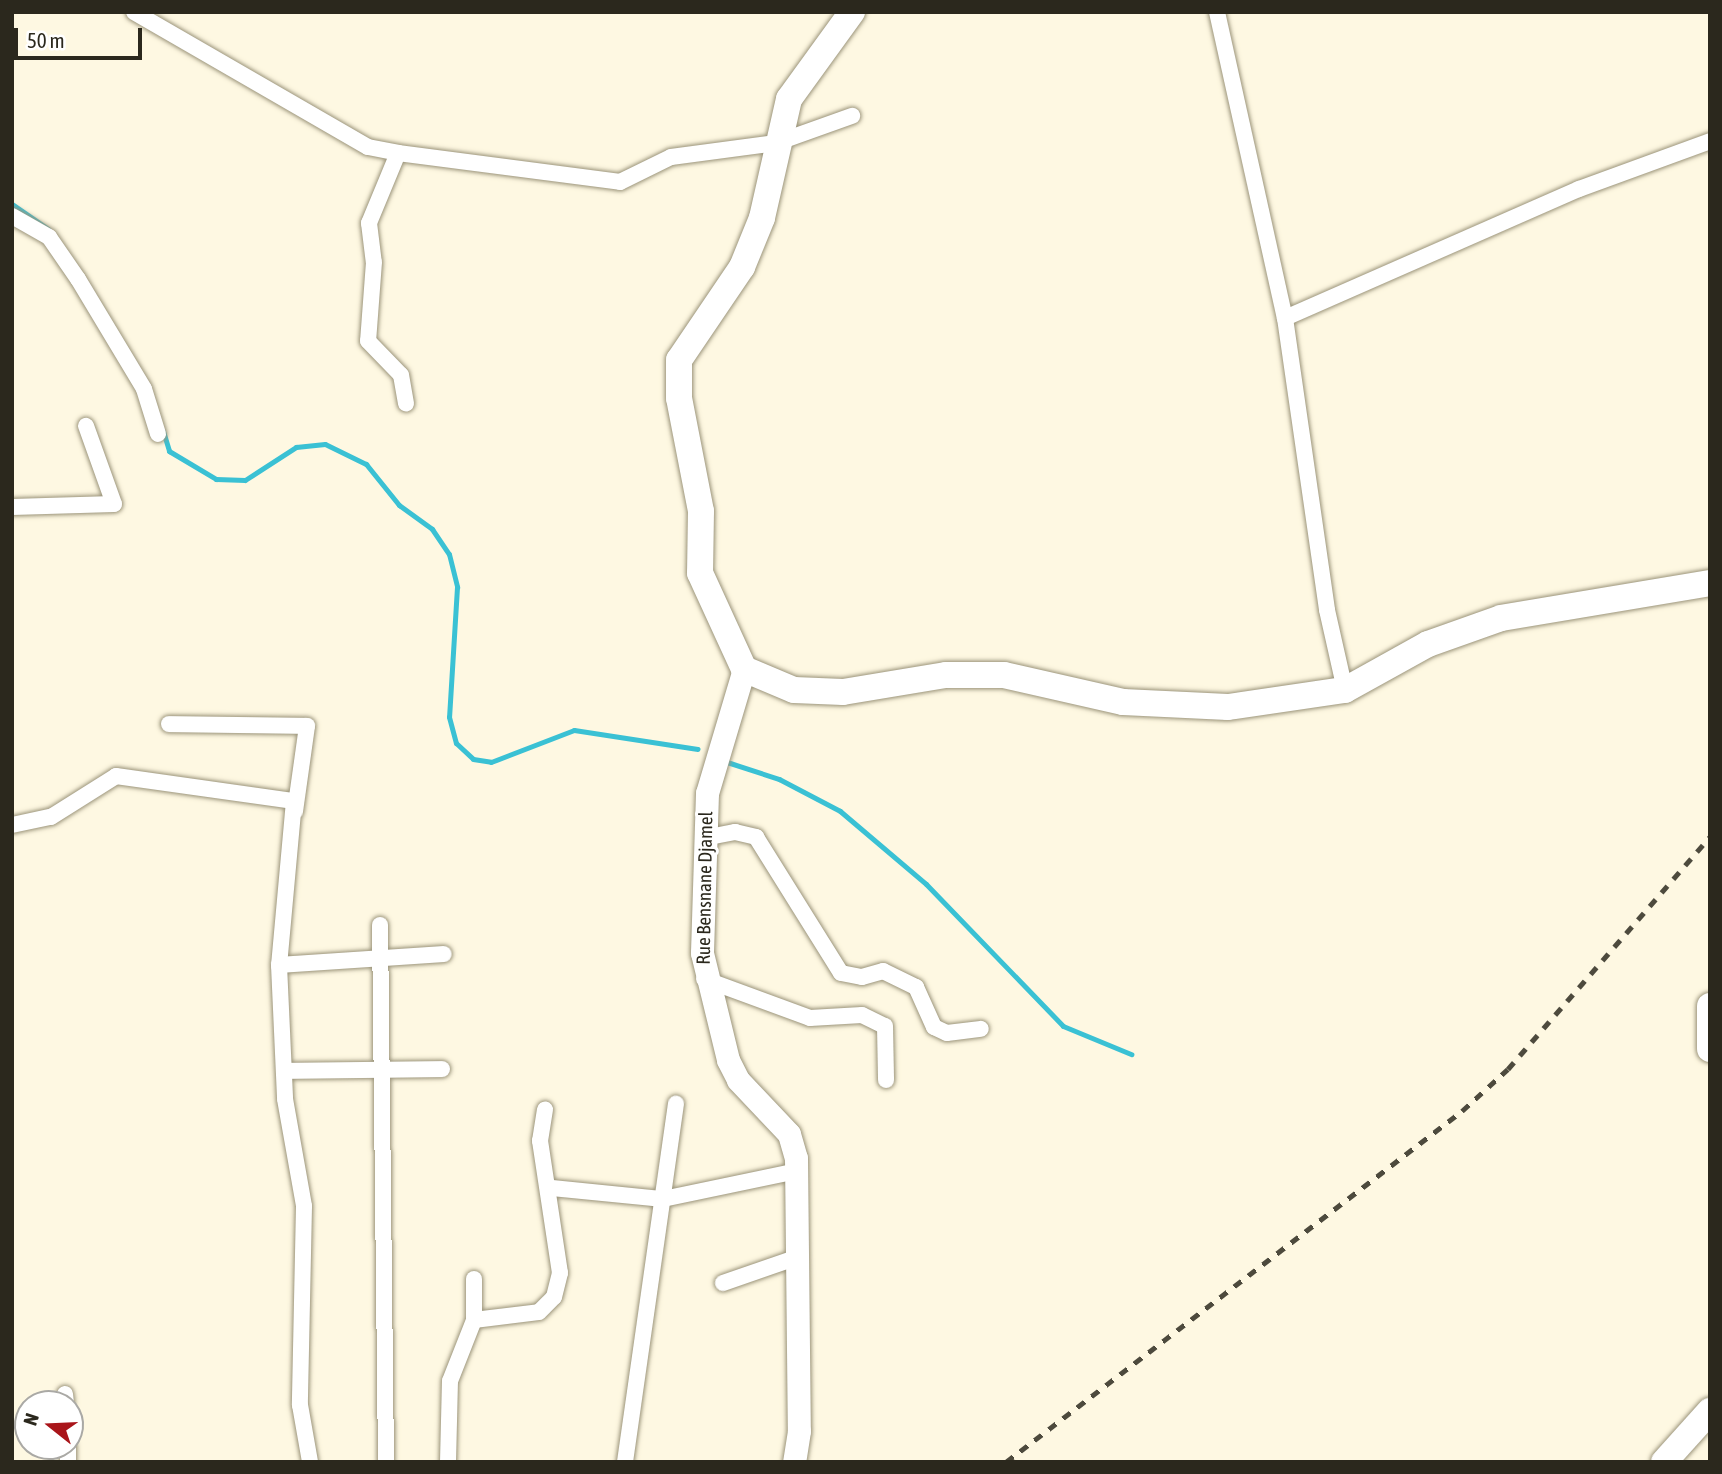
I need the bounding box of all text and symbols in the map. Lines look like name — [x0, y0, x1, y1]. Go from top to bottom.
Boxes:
scale bar — [18, 14, 145, 58]
text: 50 m — [27, 28, 65, 52]
street label: Rue Bensnane Djamel — [692, 811, 718, 965]
north arrow — [14, 1390, 84, 1460]
text: N — [19, 1410, 43, 1428]

